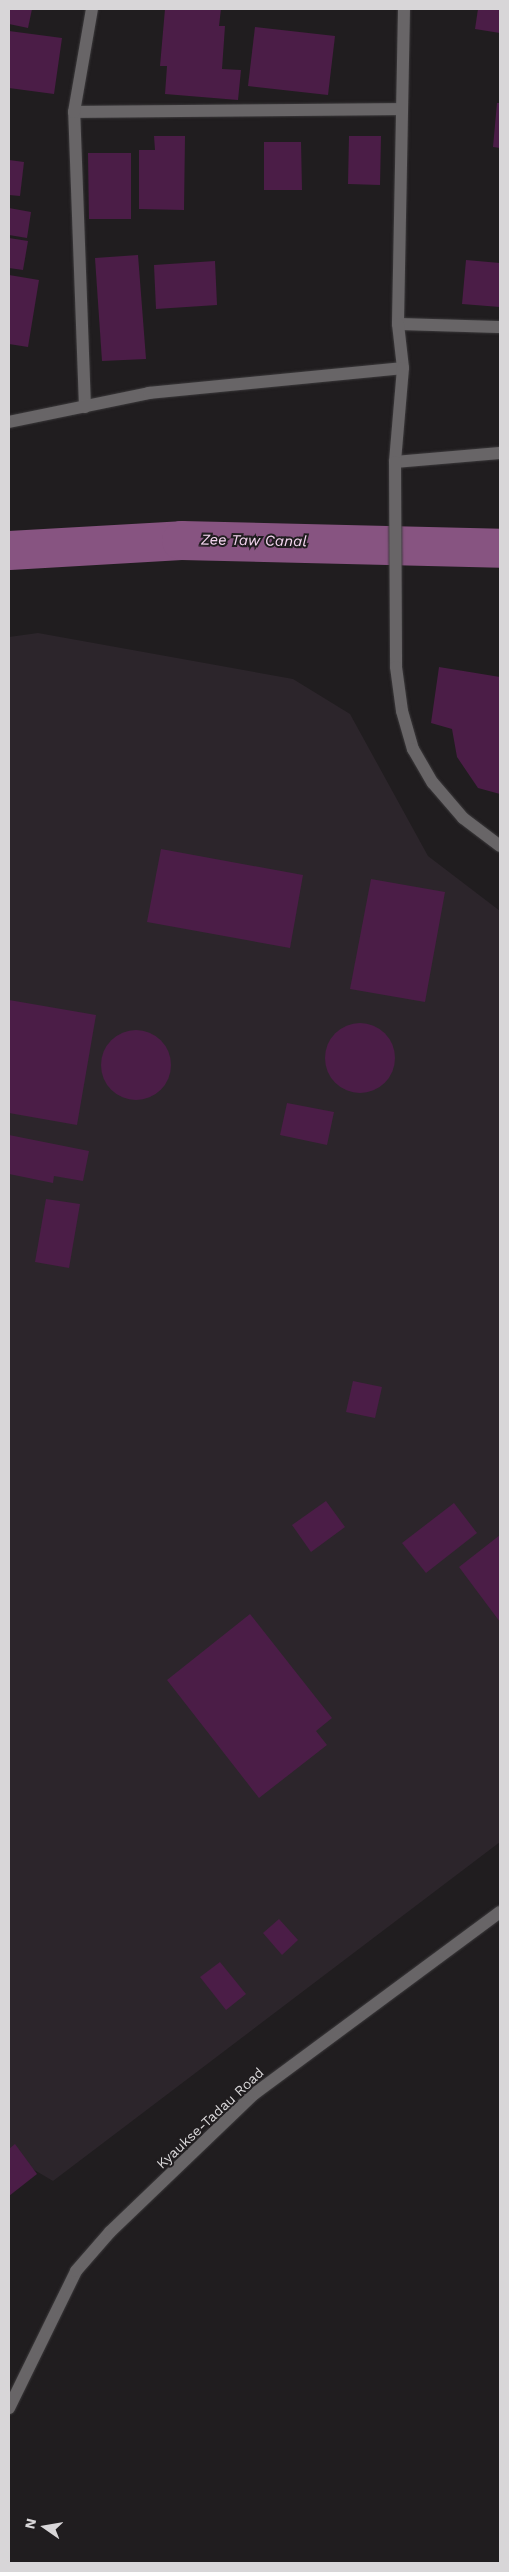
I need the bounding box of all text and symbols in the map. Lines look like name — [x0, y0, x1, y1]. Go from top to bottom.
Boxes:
water label: Zee Taw Canal — [201, 531, 307, 551]
street label: Kyaukse-Tadau Road — [153, 2064, 267, 2172]
north arrow — [20, 2502, 70, 2552]
text: N — [21, 2517, 39, 2530]

